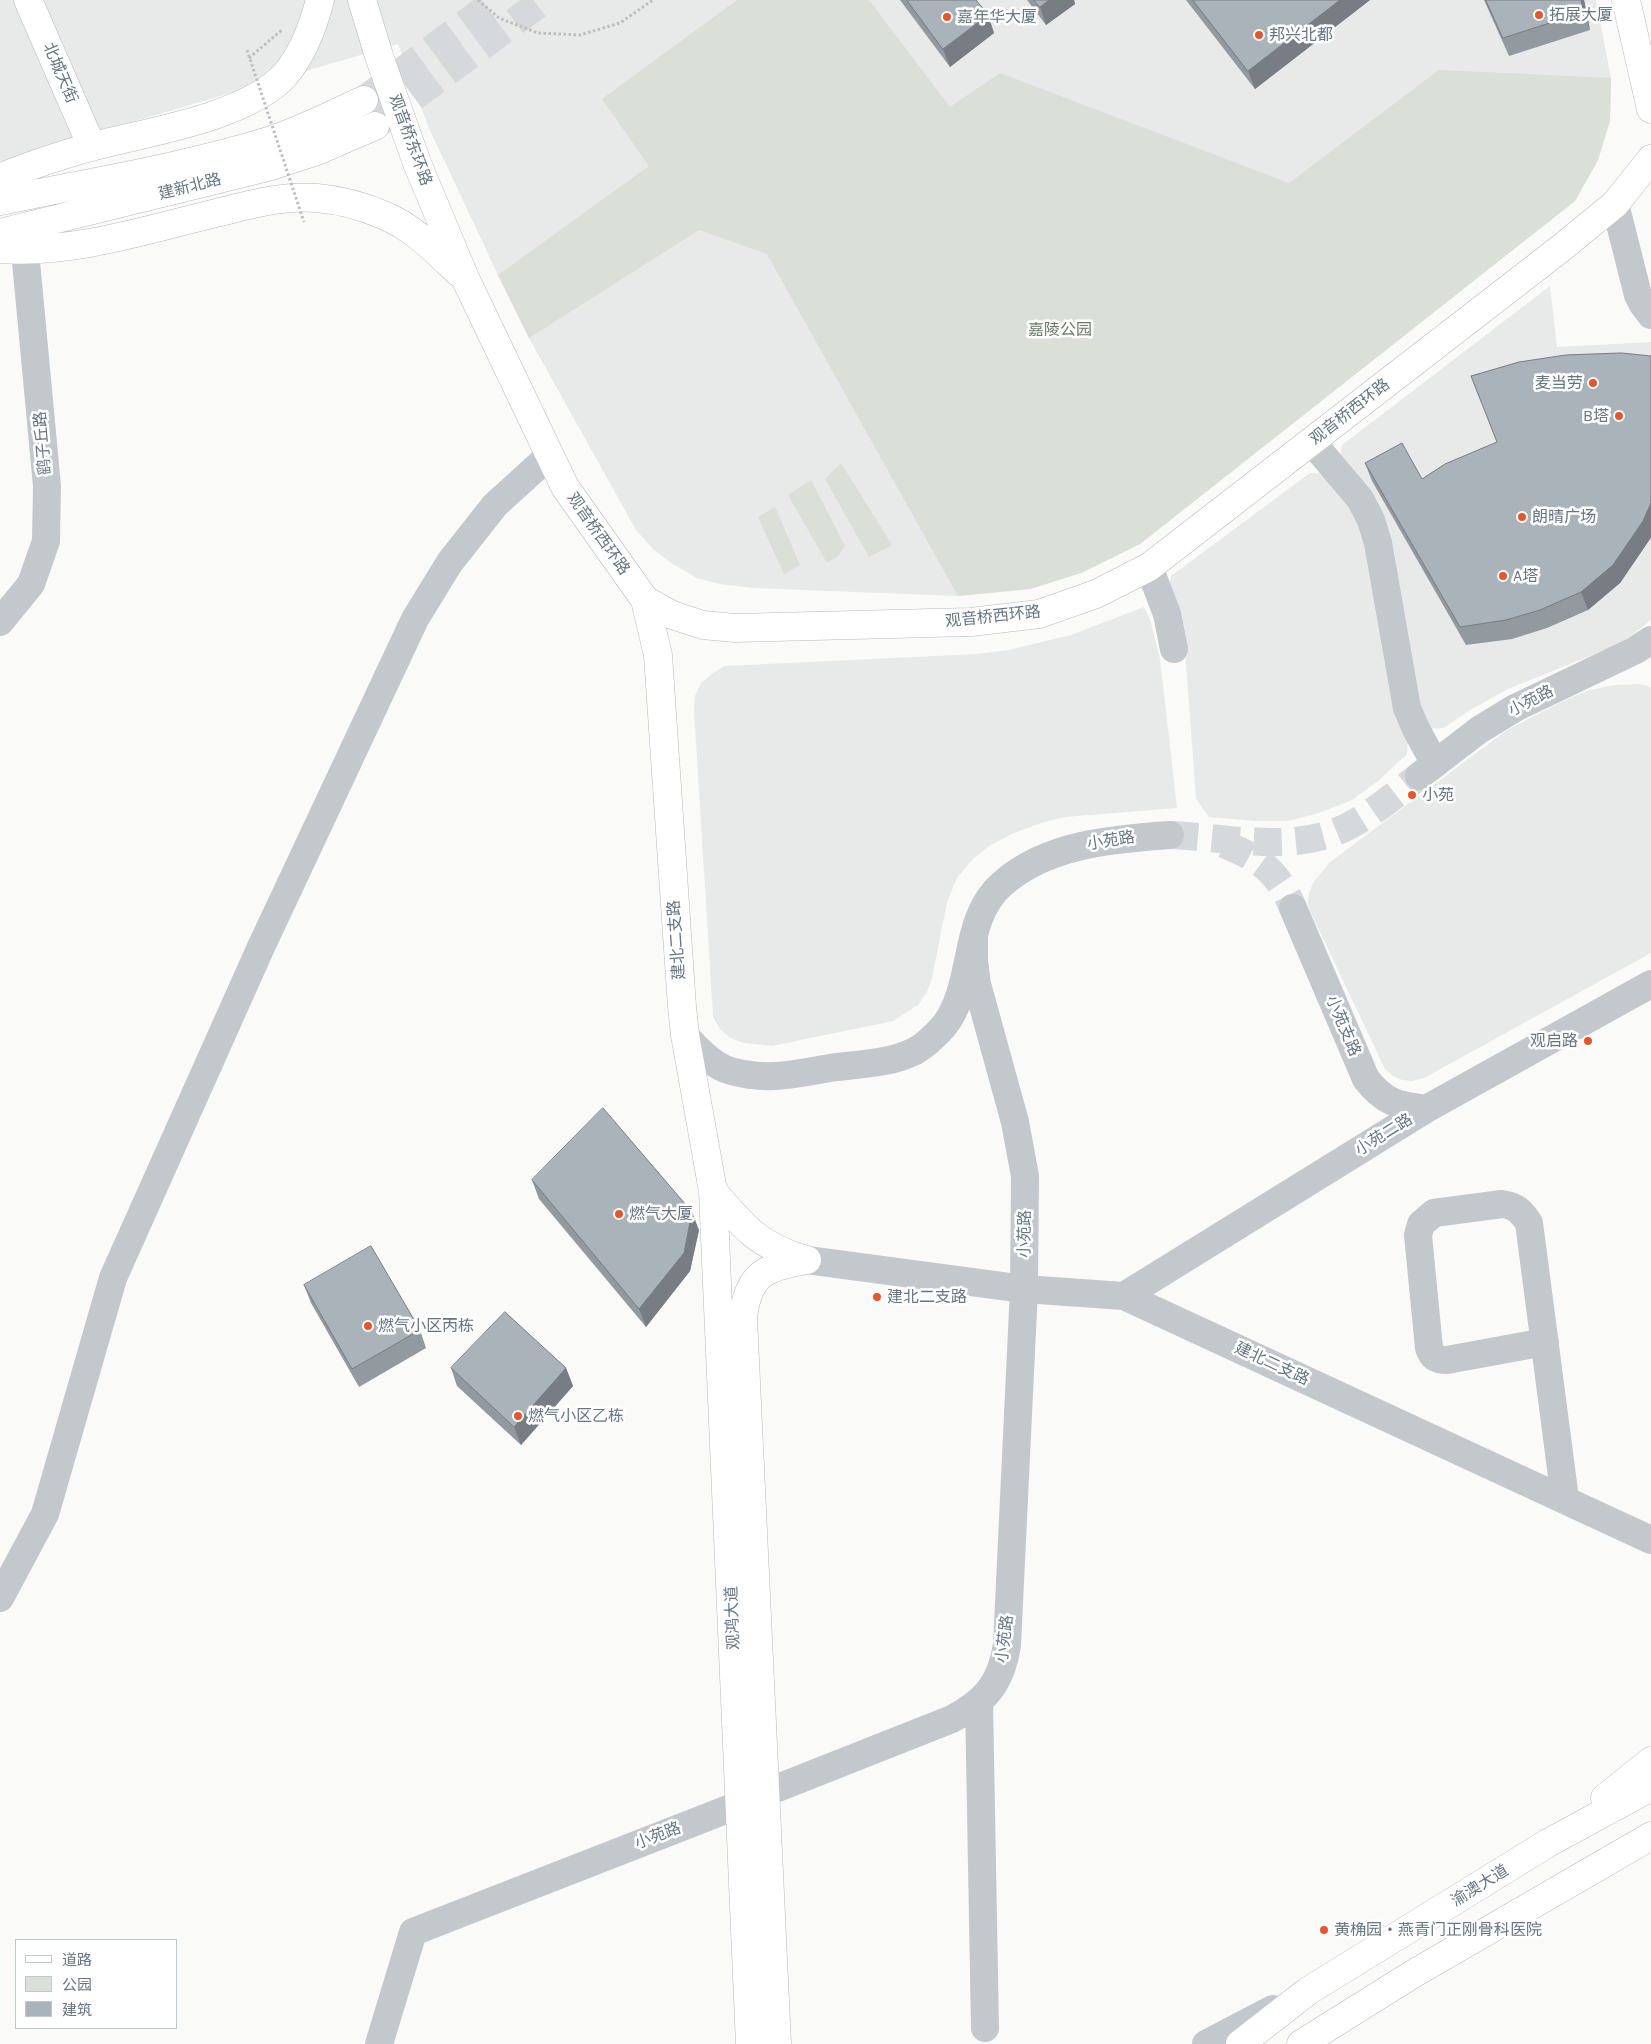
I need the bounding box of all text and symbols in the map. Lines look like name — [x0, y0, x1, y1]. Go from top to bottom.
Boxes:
place label: 拓展大厦 — [1549, 5, 1613, 25]
place label: 嘉年华大厦 — [957, 7, 1037, 27]
marker: 拓展大厦 — [1533, 9, 1545, 21]
marker: 嘉年华大厦 — [941, 11, 953, 23]
place label: 邦兴北都 — [1269, 25, 1333, 45]
marker: 邦兴北都 — [1253, 29, 1265, 41]
street label: 北城天街 — [39, 40, 81, 106]
street label: 观音桥东环路 — [385, 92, 435, 188]
street label: 建新北路 — [157, 170, 223, 204]
park label: 嘉陵公园 — [1028, 320, 1092, 340]
place label: 麦当劳 — [1535, 373, 1583, 393]
street label: 观音桥西环路 — [1306, 375, 1394, 449]
marker: 麦当劳 — [1587, 377, 1599, 389]
place label: B塔 — [1583, 406, 1609, 426]
street label: 鹞子丘路 — [31, 410, 55, 476]
marker: B塔 — [1613, 410, 1625, 422]
street label: 观音桥西环路 — [563, 489, 633, 579]
place label: 朗晴广场 — [1532, 507, 1596, 527]
marker: 朗晴广场 — [1516, 511, 1528, 523]
place label: A塔 — [1513, 566, 1538, 586]
marker: A塔 — [1497, 570, 1509, 582]
street label: 观音桥西环路 — [944, 602, 1042, 632]
street label: 小苑路 — [1505, 682, 1557, 720]
place label: 小苑 — [1422, 785, 1454, 805]
marker: 小苑 — [1406, 789, 1418, 801]
street label: 小苑路 — [1086, 828, 1136, 854]
street label: 建北二支路 — [665, 899, 689, 981]
street label: 小苑支路 — [1322, 993, 1364, 1059]
place label: 观启路 — [1530, 1031, 1578, 1051]
marker: 观启路 — [1582, 1035, 1594, 1047]
street label: 小苑二路 — [1352, 1110, 1416, 1160]
place label: 燃气大厦 — [629, 1204, 693, 1224]
marker: 燃气大厦 — [613, 1208, 625, 1220]
street label: 小苑路 — [1015, 1210, 1035, 1258]
place label: 建北二支路 — [887, 1287, 967, 1307]
marker: 建北二支路 — [871, 1291, 883, 1303]
place label: 燃气小区丙栋 — [378, 1316, 474, 1336]
marker: 燃气小区丙栋 — [362, 1320, 374, 1332]
street label: 建北二支路 — [1232, 1338, 1312, 1390]
place label: 燃气小区乙栋 — [528, 1406, 624, 1426]
marker: 燃气小区乙栋 — [512, 1410, 524, 1422]
street label: 观鸿大道 — [722, 1586, 744, 1650]
street label: 小苑路 — [993, 1614, 1017, 1664]
street label: 小苑路 — [632, 1818, 684, 1854]
street label: 渝澳大道 — [1448, 1861, 1512, 1911]
place label: 黄桷园‧燕青门正刚骨科医院 — [1334, 1920, 1542, 1940]
marker: 黄桷园‧燕青门正刚骨科医院 — [1318, 1924, 1330, 1936]
legend — [15, 1939, 178, 2029]
text: 道路 — [62, 1951, 92, 1969]
text: 公园 — [62, 1976, 92, 1994]
text: 建筑 — [62, 2001, 92, 2019]

